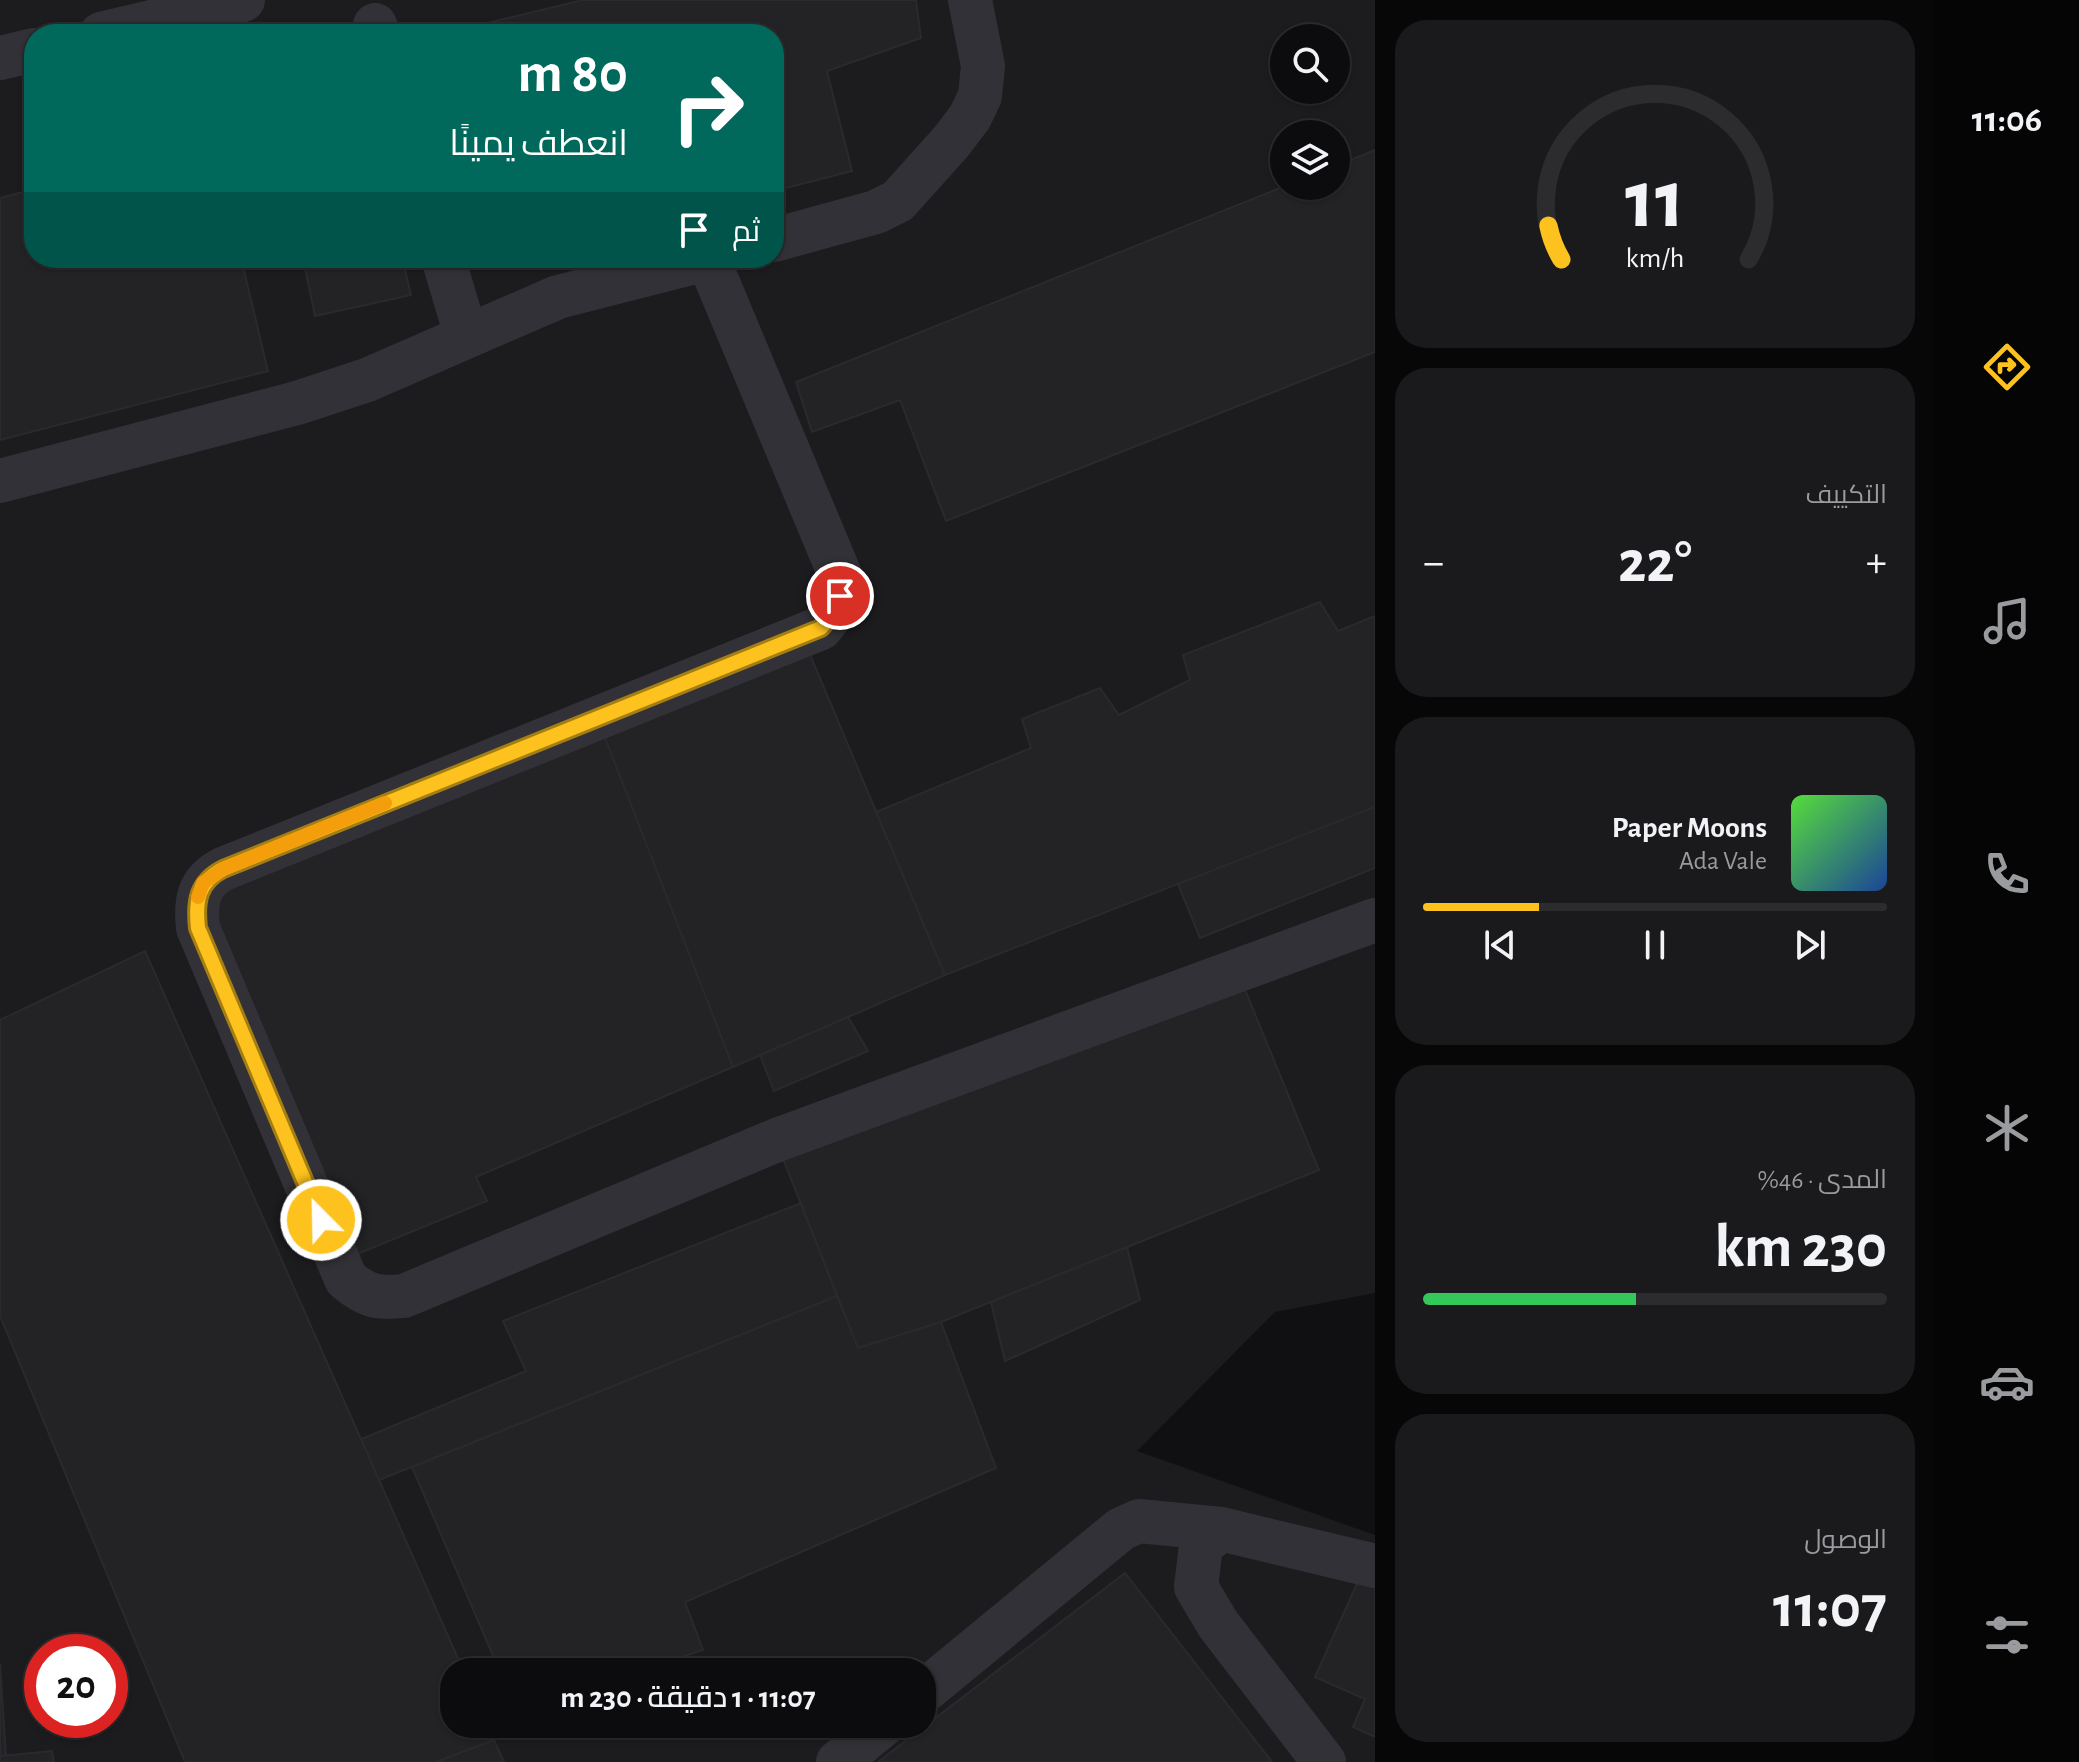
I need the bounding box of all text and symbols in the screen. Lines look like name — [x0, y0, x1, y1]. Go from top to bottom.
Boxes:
map controls — [1270, 24, 1350, 200]
button: search — [1270, 24, 1350, 104]
text: 80 m — [518, 46, 628, 102]
icon: right — [656, 56, 760, 160]
text: 11:06 — [1972, 102, 2042, 138]
button: layers — [1270, 120, 1350, 200]
text: انعطف يمينًا — [449, 126, 628, 162]
text: 11 — [1625, 159, 1685, 243]
icon: arrive — [672, 208, 716, 252]
text: ثم — [732, 217, 760, 247]
text: km/h — [1626, 244, 1684, 273]
icon: directions — [1979, 339, 2035, 395]
text: التكييف — [1805, 482, 1887, 508]
text: 22° — [1618, 533, 1692, 593]
text: − — [1423, 541, 1444, 585]
text: + — [1866, 541, 1887, 585]
pin — [806, 562, 874, 630]
icon: arrive — [818, 574, 862, 618]
icon: music — [1979, 593, 2035, 649]
text: Paper Moons — [1612, 813, 1767, 843]
icon: phone — [1979, 846, 2035, 902]
text: Ada Vale — [1679, 848, 1767, 874]
icon: previous — [1478, 923, 1522, 967]
icon: pause — [1633, 923, 1677, 967]
icon: next — [1788, 923, 1832, 967]
icon: climate — [1979, 1100, 2035, 1156]
text: المدى · 46% — [1757, 1167, 1887, 1193]
position arrow — [279, 1178, 363, 1262]
text: 230 km — [1714, 1218, 1887, 1278]
icon: car — [1979, 1354, 2035, 1410]
text: الوصول — [1804, 1527, 1887, 1553]
text: 11:07 — [1773, 1578, 1887, 1638]
icon: filters — [1979, 1607, 2035, 1663]
speed limit sign: 20 — [24, 1634, 128, 1738]
text: 11:07 · 1 دقيقة · 230 m — [560, 1683, 816, 1713]

